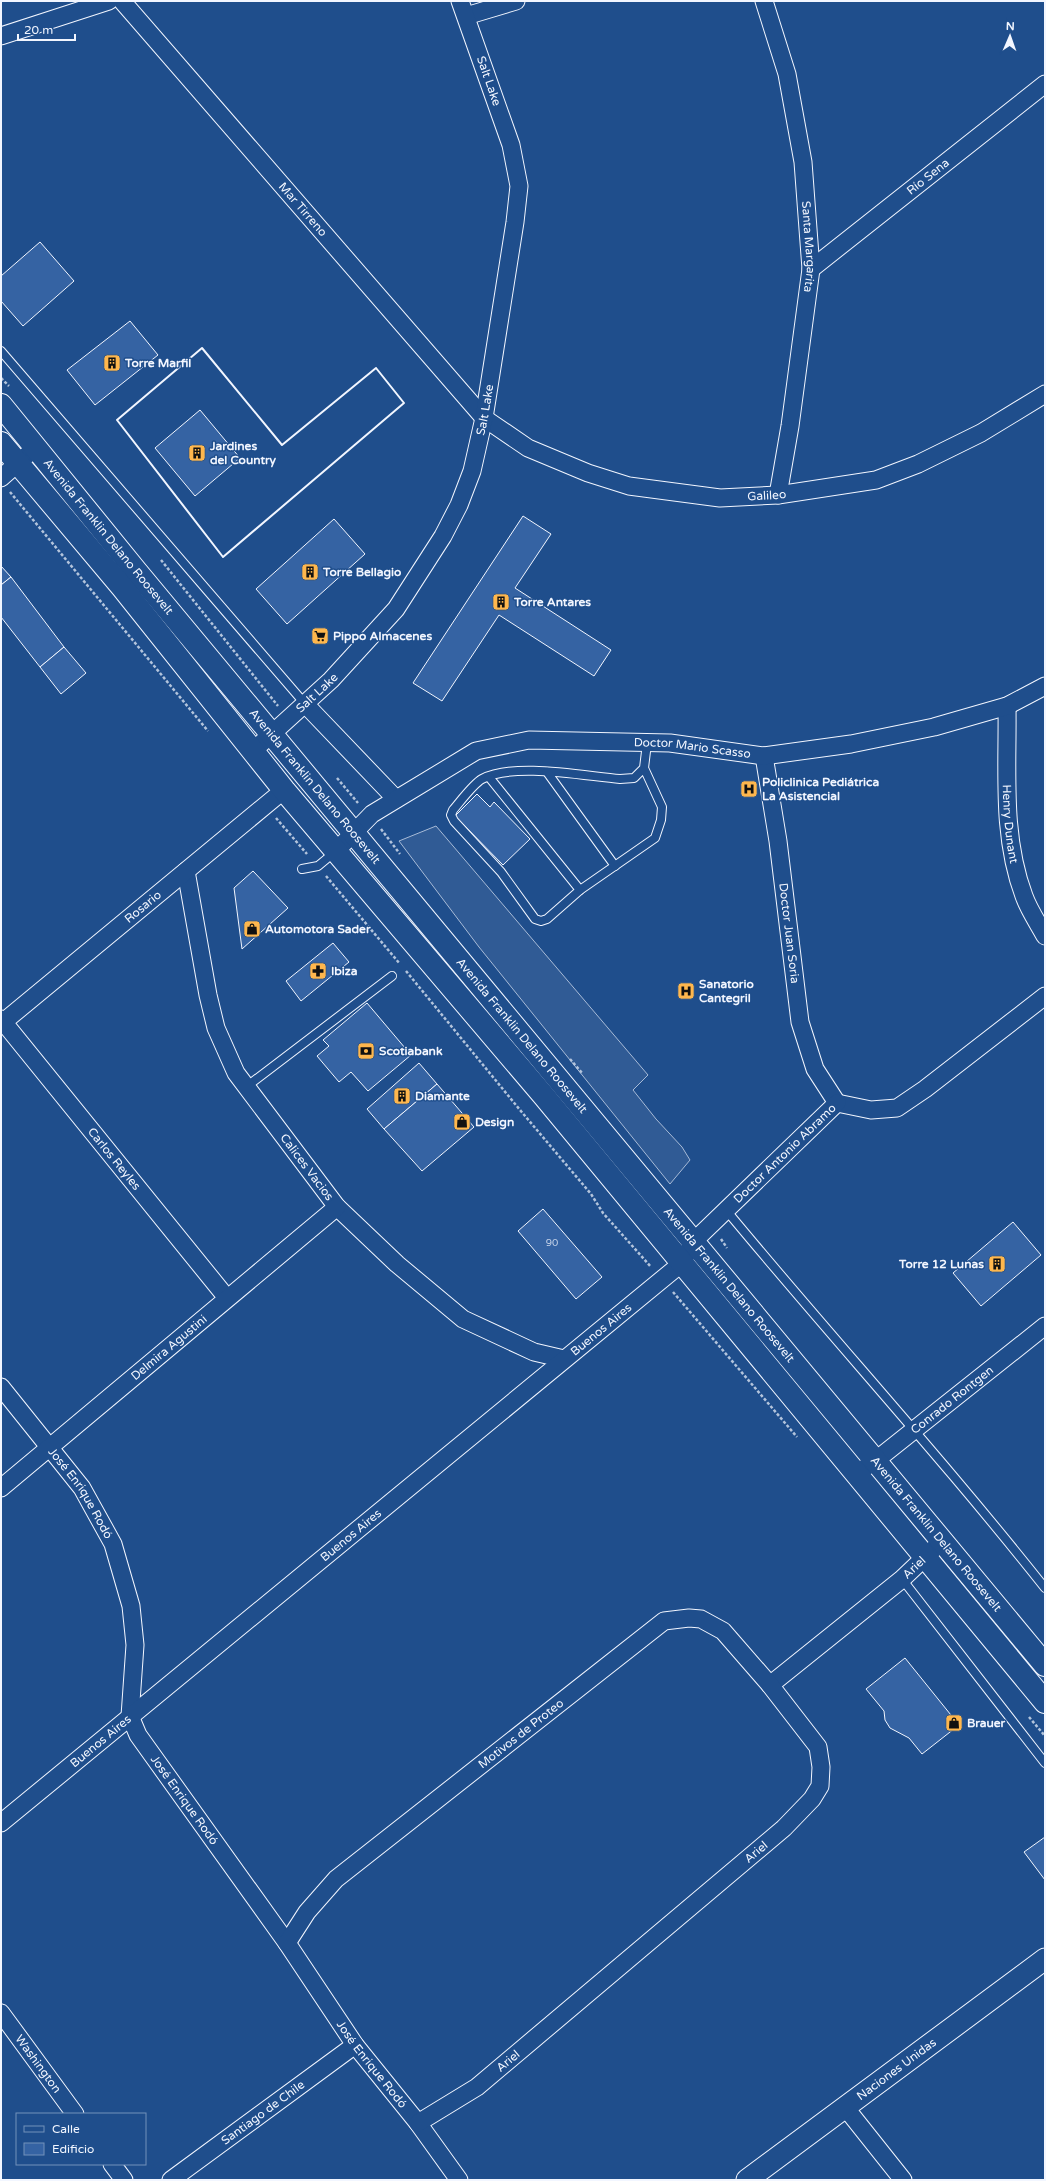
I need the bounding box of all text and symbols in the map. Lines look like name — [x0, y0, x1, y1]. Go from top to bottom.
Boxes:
scale bar — [18, 16, 75, 42]
north arrow — [990, 16, 1030, 56]
text: N — [1006, 20, 1015, 33]
text: 20 m — [24, 23, 53, 37]
street label: Salt Lake — [474, 54, 504, 108]
street label: Río Sena — [904, 156, 952, 198]
street label: Mar Tirreno — [276, 180, 330, 239]
street label: Santa Margarita — [799, 200, 818, 293]
building icon: Torre Marfil — [102, 353, 122, 373]
place label: Torre Marfil — [124, 356, 191, 370]
street label: Salt Lake — [473, 383, 496, 437]
place label: Jardines del Country — [209, 439, 277, 468]
building icon: Jardines del Country — [187, 443, 207, 463]
street label: Avenida Franklin Delano Roosevelt — [41, 456, 177, 618]
street label: Galileo — [747, 487, 787, 504]
building icon: Torre Bellagio — [300, 562, 320, 582]
place label: Torre Bellagio — [322, 565, 401, 580]
building icon: Torre Antares — [491, 592, 511, 612]
place label: Torre Antares — [513, 595, 591, 609]
supermarket icon: Pippo Almacenes — [310, 626, 330, 646]
place label: Pippo Almacenes — [333, 629, 432, 644]
street label: Salt Lake — [293, 670, 341, 715]
street label: Avenida Franklin Delano Roosevelt — [247, 706, 384, 867]
street label: Doctor Mario Scasso — [634, 735, 752, 761]
place label: Policlinica Pediátrica La Asistencial — [762, 775, 880, 803]
hospital icon: Policlinica Pediátrica La Asistencial — [739, 779, 759, 799]
street label: Henry Dunant — [1000, 784, 1021, 865]
street label: Doctor Juan Soria — [776, 882, 802, 984]
street label: Rosario — [122, 888, 164, 926]
shop icon: Automotora Sader — [242, 919, 262, 939]
place label: Automotora Sader — [265, 922, 371, 936]
street label: Avenida Franklin Delano Roosevelt — [454, 955, 591, 1116]
pharmacy icon: Ibiza — [308, 961, 328, 981]
place label: Ibiza — [331, 964, 358, 978]
place label: Sanatorio Cantegril — [699, 977, 754, 1006]
hospital icon: Sanatorio Cantegril — [676, 981, 696, 1001]
bank icon: Scotiabank — [356, 1041, 376, 1061]
place label: Scotiabank — [379, 1044, 443, 1058]
building icon: Diamante — [392, 1086, 412, 1106]
place label: Diamante — [415, 1089, 470, 1103]
street label: Doctor Antonio Abramo — [731, 1101, 839, 1206]
shop icon: Design — [452, 1112, 472, 1132]
place label: Design — [475, 1115, 514, 1130]
street label: Carlos Reyles — [85, 1125, 144, 1193]
street label: Calices Vacios — [277, 1131, 337, 1203]
street label: Avenida Franklin Delano Roosevelt — [661, 1204, 798, 1365]
house number: 90 — [546, 1237, 558, 1249]
building icon: Torre 12 Lunas — [987, 1254, 1007, 1274]
place label: Torre 12 Lunas — [898, 1257, 984, 1271]
street label: Buenos Aires — [568, 1300, 635, 1359]
street label: Delmira Agustini — [128, 1312, 210, 1383]
street label: Conrado Rontgen — [908, 1363, 996, 1437]
street label: José Enrique Rodó — [45, 1445, 116, 1541]
street label: Avenida Franklin Delano Roosevelt — [868, 1454, 1005, 1615]
street label: Buenos Aires — [318, 1506, 384, 1564]
street label: Ariel — [900, 1553, 928, 1582]
street label: Motivos de Proteo — [475, 1696, 566, 1771]
street label: Buenos Aires — [67, 1712, 134, 1770]
shop icon: Brauer — [944, 1713, 964, 1733]
place label: Brauer — [967, 1716, 1006, 1730]
street label: José Enrique Rodó — [148, 1753, 221, 1847]
street label: Ariel — [741, 1838, 771, 1866]
street label: José Enrique Rodó — [334, 2018, 410, 2111]
street label: Washington — [12, 2032, 64, 2096]
street label: Naciones Unidas — [854, 2035, 939, 2103]
street label: Ariel — [493, 2047, 523, 2075]
street label: Santiago de Chile — [219, 2077, 307, 2148]
legend — [16, 2113, 146, 2165]
text: Calle — [52, 2122, 80, 2136]
text: Edificio — [52, 2142, 94, 2156]

